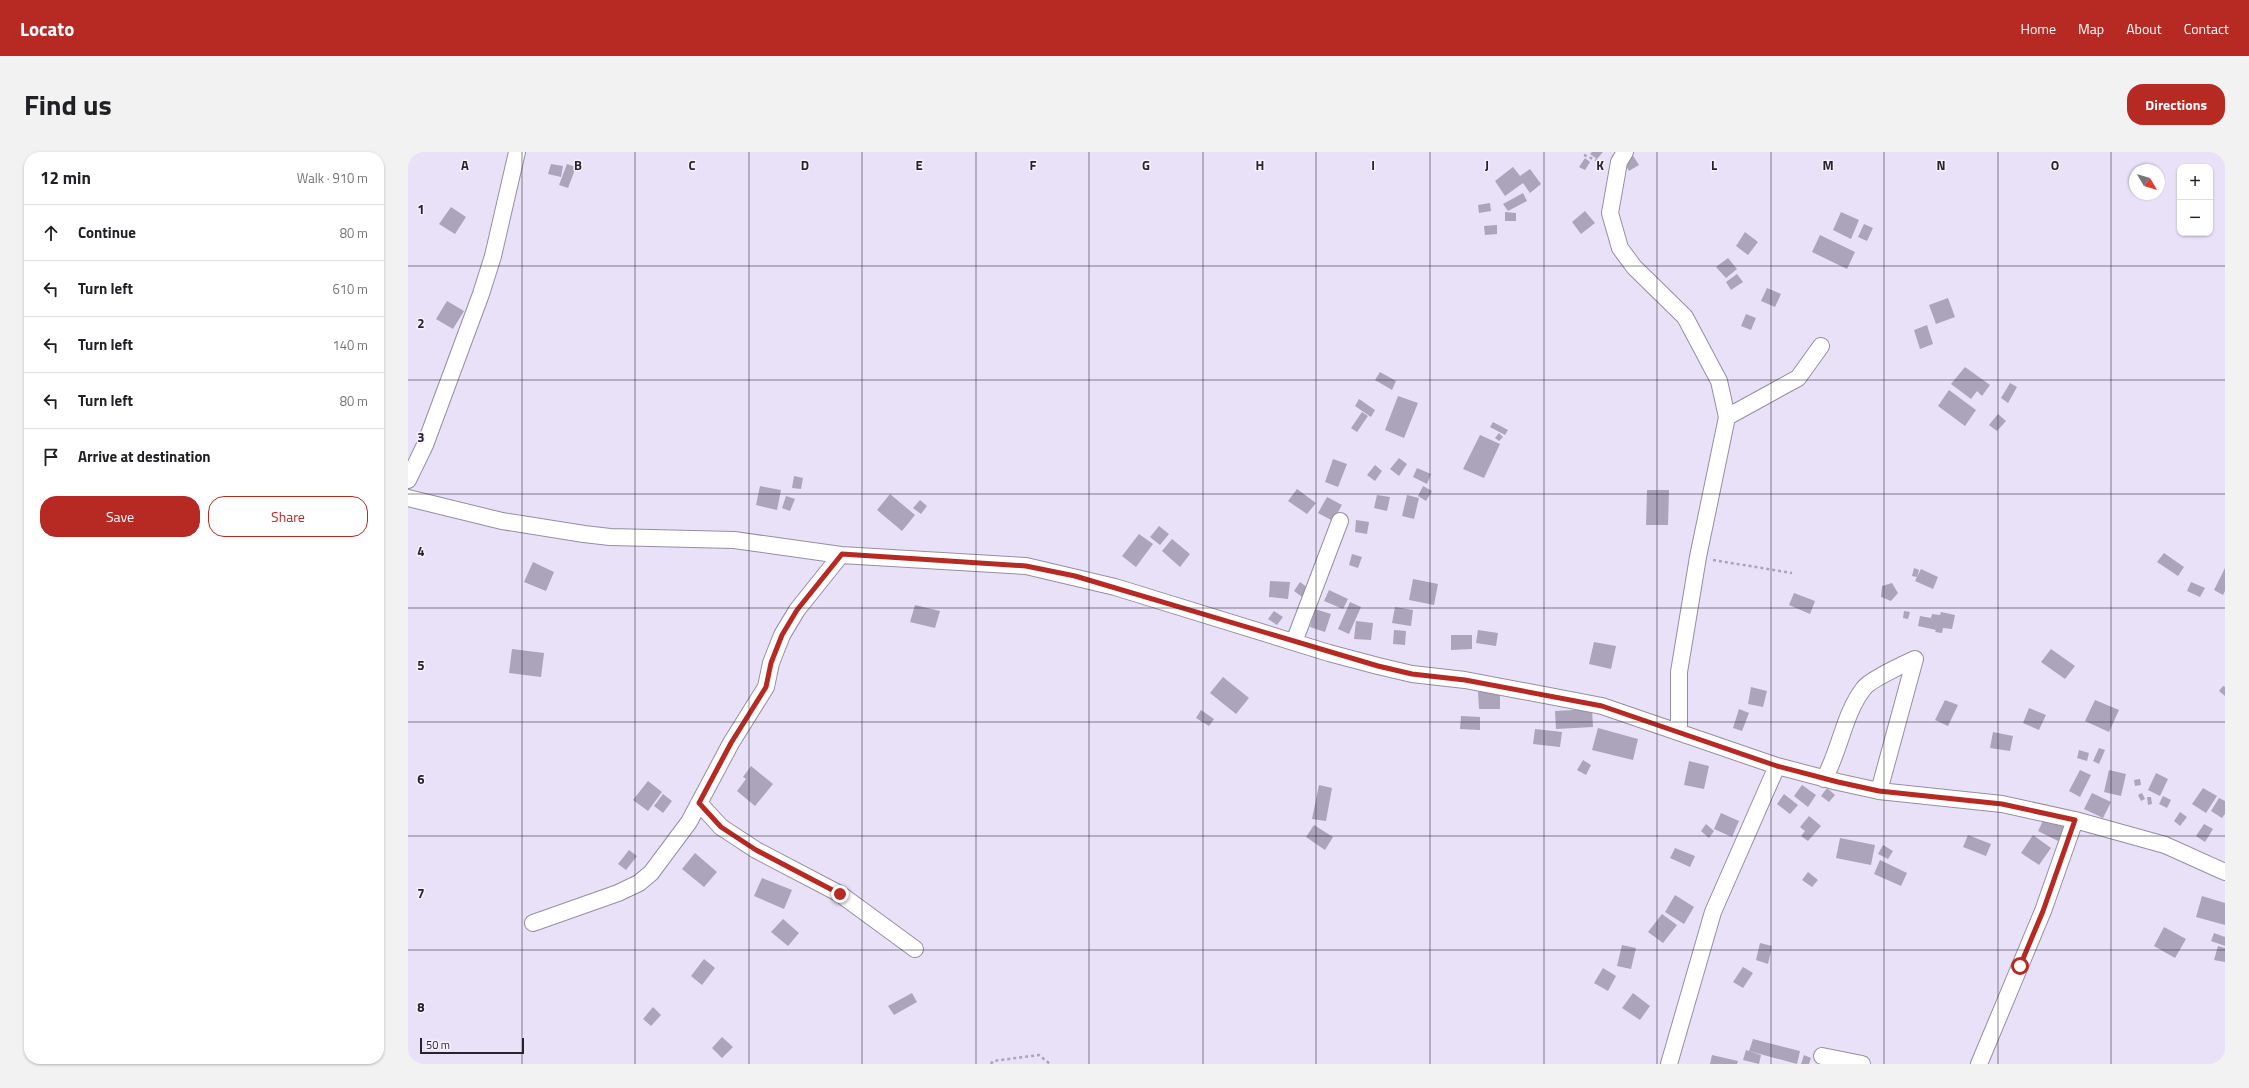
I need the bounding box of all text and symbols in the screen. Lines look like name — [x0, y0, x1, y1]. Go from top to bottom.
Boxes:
text: Locato — [20, 14, 74, 43]
text: Home — [2021, 18, 2056, 39]
text: Map — [2078, 18, 2104, 39]
text: About — [2126, 18, 2162, 39]
text: Contact — [2184, 18, 2229, 39]
text: Find us — [24, 83, 112, 126]
button: Directions — [2127, 84, 2225, 125]
text: A — [461, 155, 469, 175]
text: B — [574, 155, 582, 175]
text: C — [688, 155, 696, 175]
text: D — [801, 155, 809, 175]
text: E — [915, 155, 923, 175]
text: F — [1030, 155, 1037, 175]
text: G — [1142, 155, 1150, 175]
text: H — [1256, 155, 1264, 175]
text: I — [1371, 155, 1375, 175]
text: J — [1485, 155, 1489, 175]
text: K — [1596, 155, 1604, 175]
text: L — [1711, 155, 1717, 175]
text: M — [1822, 155, 1834, 175]
text: N — [1936, 155, 1946, 175]
text: O — [2051, 155, 2059, 175]
north arrow — [2129, 164, 2165, 200]
map controls — [2177, 164, 2213, 236]
button: + — [2177, 164, 2213, 200]
text: 12 min — [40, 165, 91, 191]
text: Walk · 910 m — [297, 168, 368, 188]
text: 1 — [417, 199, 425, 219]
button: − — [2177, 200, 2213, 236]
text: Continue — [78, 221, 136, 244]
icon: ahead — [40, 222, 62, 244]
text: 80 m — [340, 223, 368, 243]
text: Turn left — [78, 277, 133, 300]
icon: left — [40, 278, 62, 300]
text: 610 m — [332, 279, 368, 299]
text: 2 — [417, 313, 425, 333]
text: Turn left — [78, 333, 133, 356]
icon: left — [40, 334, 62, 356]
text: 140 m — [332, 335, 368, 355]
text: Turn left — [78, 389, 133, 412]
icon: left — [40, 390, 62, 412]
text: 80 m — [340, 391, 368, 411]
text: 3 — [417, 427, 425, 447]
text: Arrive at destination — [78, 445, 211, 468]
icon: arrive — [40, 446, 62, 468]
button: Save — [40, 496, 200, 537]
button: Share — [208, 496, 368, 537]
text: 4 — [417, 541, 425, 561]
text: 5 — [417, 655, 425, 675]
text: 6 — [417, 769, 425, 789]
text: 7 — [417, 883, 425, 903]
route end — [831, 885, 849, 903]
route start — [2011, 957, 2029, 975]
text: 8 — [417, 997, 425, 1017]
scale bar — [420, 1036, 524, 1055]
text: 50 m — [426, 1037, 450, 1053]

